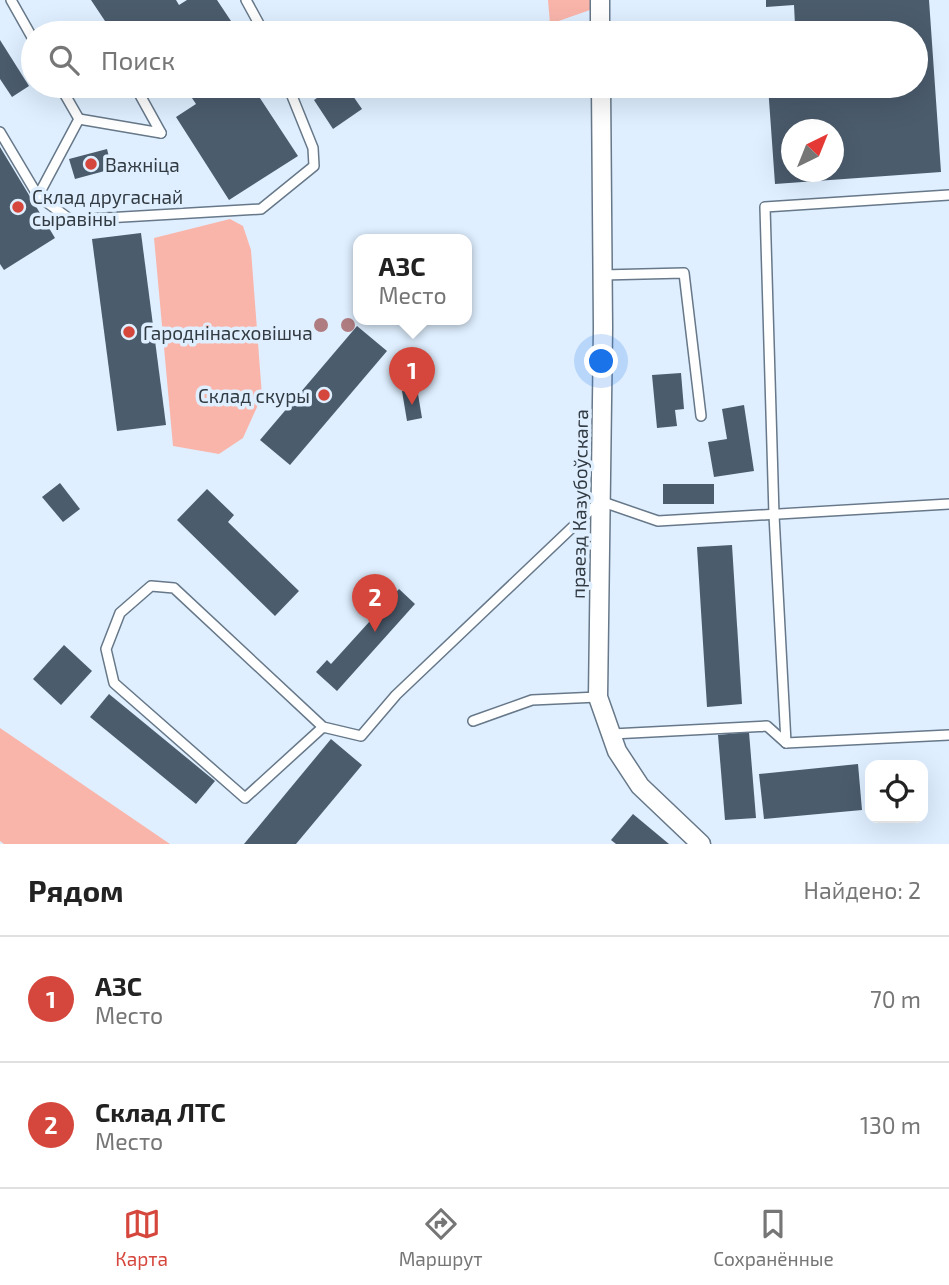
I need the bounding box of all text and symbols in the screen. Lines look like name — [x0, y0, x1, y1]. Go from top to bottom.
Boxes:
search box — [21, 21, 928, 98]
icon: search — [45, 41, 83, 79]
text: Поиск — [101, 44, 175, 75]
north arrow — [781, 119, 844, 182]
place label: Важніца — [105, 153, 180, 176]
marker: Важніца — [83, 156, 99, 172]
place label: Склад другаснай сыравіны — [32, 185, 183, 230]
marker: Склад другаснай сыравіны — [10, 199, 26, 215]
popup — [353, 234, 472, 325]
text: АЗС — [378, 250, 425, 281]
text: Место — [378, 281, 447, 309]
place label: Гароднінасховішча — [143, 321, 313, 344]
marker: Гароднінасховішча — [121, 324, 137, 340]
your location — [584, 344, 618, 378]
pin: 1 — [389, 347, 435, 405]
place label: Склад скуры — [198, 384, 310, 408]
marker: Склад скуры — [316, 387, 332, 403]
street label: праезд Казубоўскага — [566, 409, 593, 599]
pin: 2 — [352, 574, 398, 632]
map controls — [865, 760, 928, 823]
button: locate — [865, 760, 928, 823]
text: Рядом — [28, 872, 124, 908]
text: Найдено: 2 — [804, 876, 921, 904]
text: АЗС — [95, 970, 142, 1001]
text: 1 — [46, 985, 56, 1013]
text: 70 m — [870, 985, 921, 1013]
text: Место — [95, 1001, 163, 1029]
text: Склад ЛТС — [95, 1096, 226, 1127]
text: 2 — [44, 1111, 58, 1139]
text: 130 m — [860, 1111, 921, 1139]
text: Место — [95, 1127, 163, 1155]
tab: Карта — [115, 1205, 168, 1270]
tab: Маршрут — [399, 1205, 483, 1270]
tab: Сохранённые — [713, 1205, 834, 1270]

